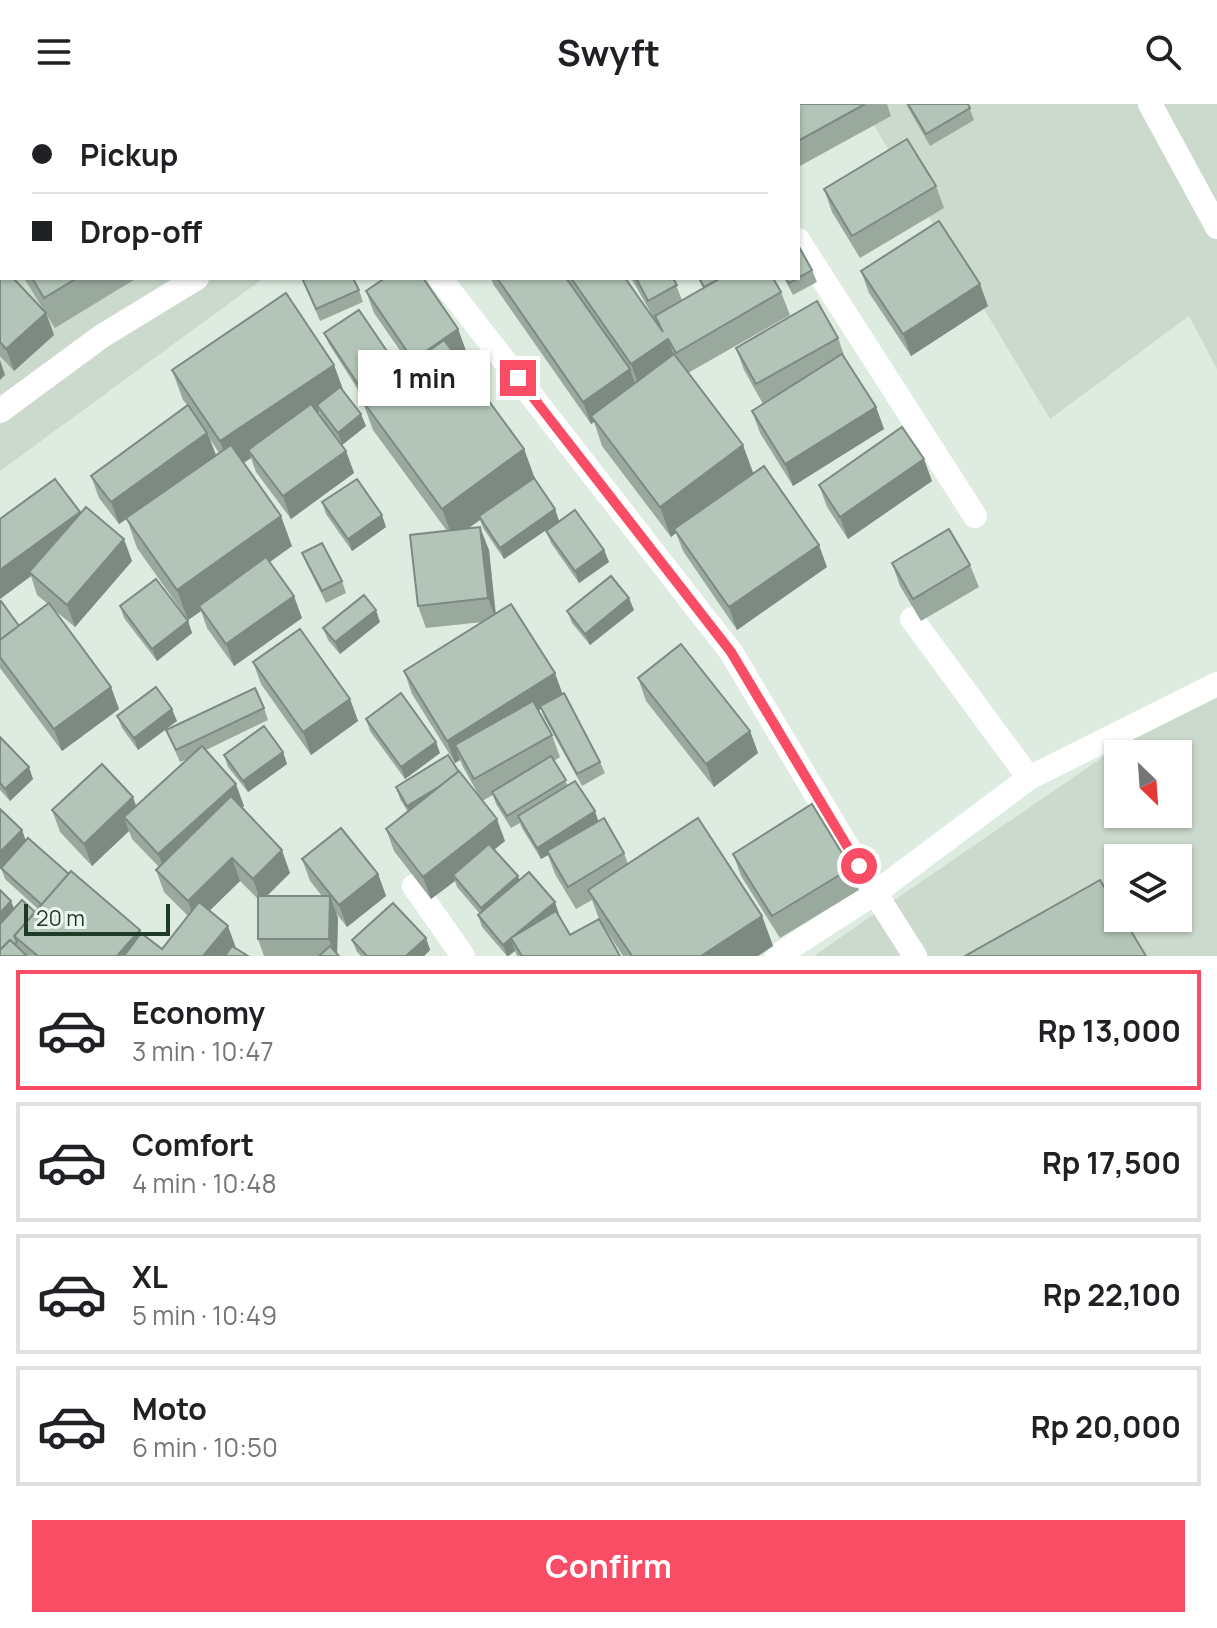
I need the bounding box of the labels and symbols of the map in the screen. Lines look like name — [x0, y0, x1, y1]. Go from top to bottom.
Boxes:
callout: 1 min — [358, 350, 490, 406]
route end — [500, 360, 536, 396]
north arrow — [1104, 740, 1192, 828]
route start — [841, 848, 877, 884]
scale bar — [24, 900, 170, 936]

